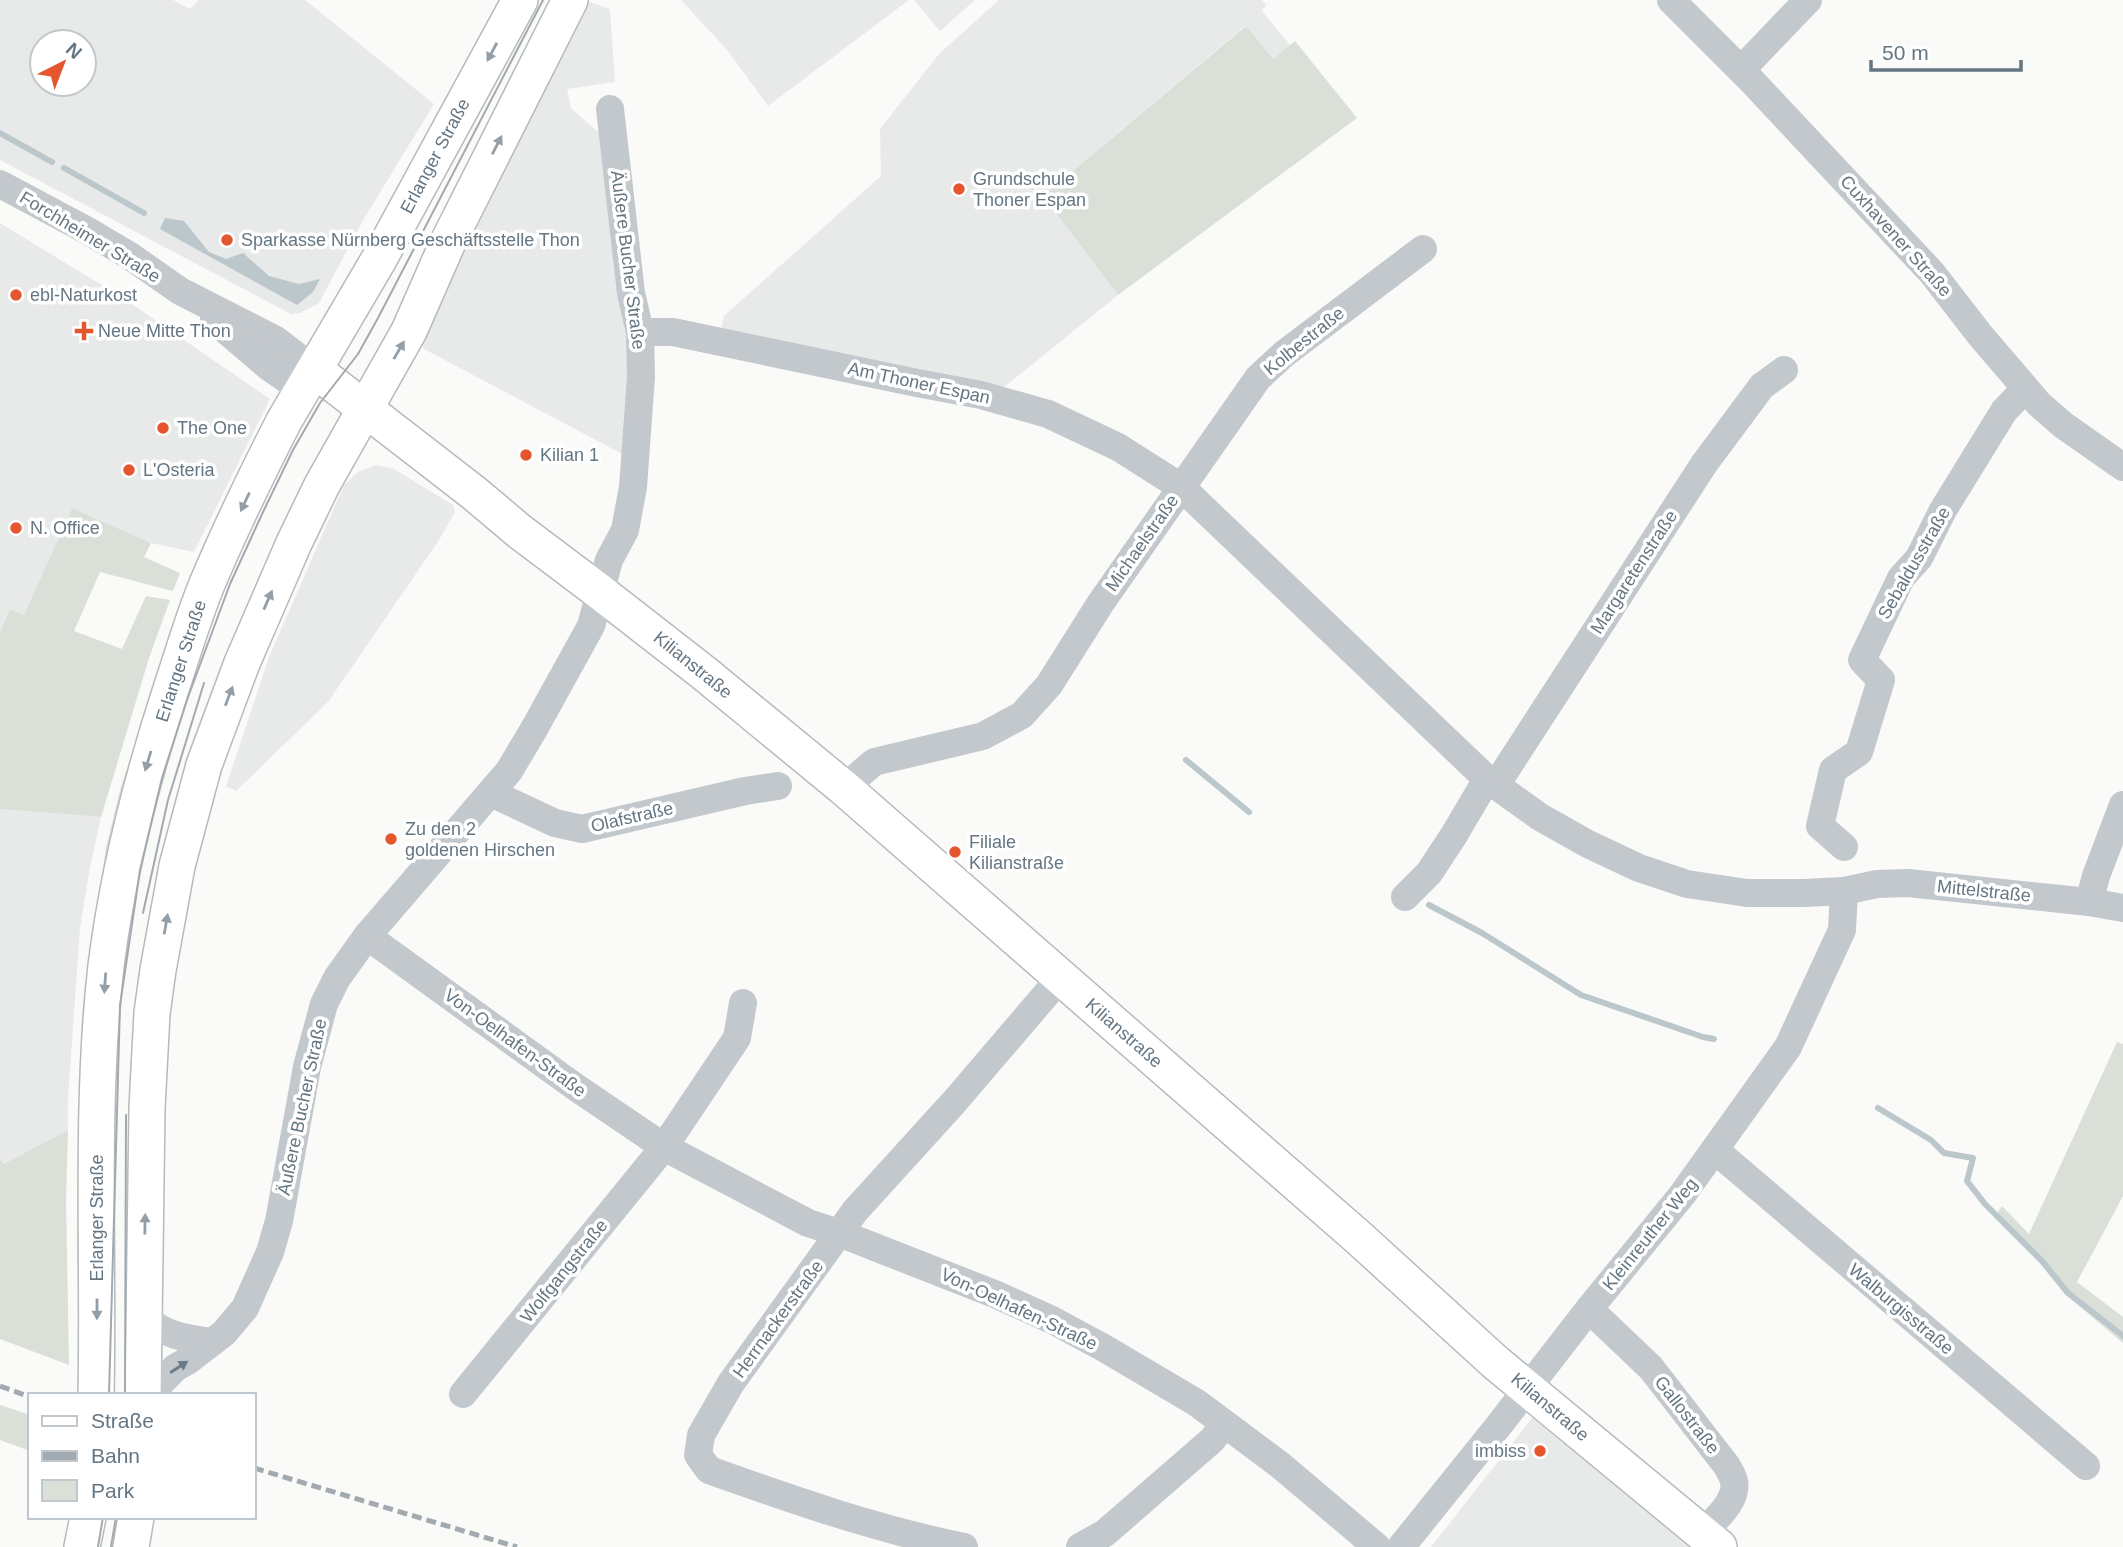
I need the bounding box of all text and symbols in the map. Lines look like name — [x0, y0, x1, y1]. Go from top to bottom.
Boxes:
north arrow — [28, 28, 98, 98]
scale bar — [1871, 28, 2022, 72]
text: N — [62, 38, 86, 63]
text: 50 m — [1882, 41, 1929, 64]
one-way arrow — [486, 42, 498, 62]
street label: Erlanger Straße — [396, 95, 474, 217]
one-way arrow — [492, 135, 503, 155]
street label: Äußere Bucher Straße — [607, 169, 649, 351]
place label: Grundschule Thoner Espan — [973, 169, 1086, 210]
street label: Cuxhavener Straße — [1836, 171, 1956, 301]
marker: Grundschule Thoner Espan — [951, 181, 967, 197]
street label: Forchheimer Straße — [16, 187, 164, 287]
place label: Sparkasse Nürnberg Geschäftsstelle Thon — [241, 230, 580, 250]
marker: Sparkasse Nürnberg Geschäftsstelle Thon — [219, 232, 235, 248]
place label: ebl-Naturkost — [30, 285, 137, 305]
marker: ebl-Naturkost — [8, 287, 24, 303]
street label: Kolbestraße — [1260, 303, 1348, 379]
place label: Neue Mitte Thon — [98, 321, 231, 341]
marker: Neue Mitte Thon — [76, 323, 92, 339]
one-way arrow — [393, 340, 405, 359]
street label: Am Thoner Espan — [846, 358, 992, 408]
place label: The One — [177, 418, 247, 438]
marker: The One — [155, 420, 171, 436]
place label: Kilian 1 — [540, 445, 599, 465]
marker: Kilian 1 — [518, 447, 534, 463]
place label: L'Osteria — [143, 460, 215, 480]
marker: L'Osteria — [121, 462, 137, 478]
street label: Michaelstraße — [1101, 491, 1183, 595]
one-way arrow — [240, 492, 251, 512]
street label: Sebaldusstraße — [1874, 503, 1954, 623]
street label: Margaretenstraße — [1587, 507, 1681, 637]
place label: N. Office — [30, 518, 100, 538]
marker: N. Office — [8, 520, 24, 536]
one-way arrow — [263, 589, 274, 610]
street label: Erlanger Straße — [152, 597, 210, 725]
street label: Kilianstraße — [650, 627, 736, 703]
one-way arrow — [224, 685, 235, 706]
one-way arrow — [143, 750, 153, 771]
street label: Olafstraße — [589, 798, 675, 836]
place label: Zu den 2 goldenen Hirschen — [405, 819, 555, 860]
marker: Zu den 2 goldenen Hirschen — [383, 831, 399, 847]
place label: Filiale Kilianstraße — [969, 832, 1064, 873]
marker: Filiale Kilianstraße — [947, 844, 963, 860]
street label: Mittelstraße — [1936, 876, 2032, 906]
one-way arrow — [161, 913, 172, 935]
one-way arrow — [99, 973, 110, 995]
street label: Von-Oelhafen-Straße — [440, 985, 590, 1101]
street label: Kilianstraße — [1082, 994, 1166, 1072]
street label: Äußere Bucher Straße — [273, 1017, 331, 1197]
street label: Erlanger Straße — [87, 1154, 107, 1282]
street label: Kleinreuther Weg — [1599, 1174, 1701, 1294]
one-way arrow — [140, 1213, 151, 1235]
street label: Wolfgangstraße — [516, 1215, 612, 1327]
street label: Herrnackerstraße — [729, 1256, 827, 1382]
street label: Walburgisstraße — [1845, 1259, 1957, 1359]
street label: Von-Oelhafen-Straße — [938, 1264, 1100, 1354]
one-way arrow — [91, 1298, 103, 1320]
one-way arrow — [169, 1360, 189, 1373]
street label: Kilianstraße — [1507, 1369, 1593, 1445]
street label: Gallostraße — [1650, 1372, 1724, 1458]
legend — [28, 1393, 256, 1519]
text: Straße — [91, 1409, 154, 1432]
place label: imbiss — [1475, 1441, 1526, 1461]
marker: imbiss — [1532, 1443, 1548, 1459]
text: Bahn — [91, 1444, 140, 1467]
text: Park — [91, 1479, 135, 1502]

